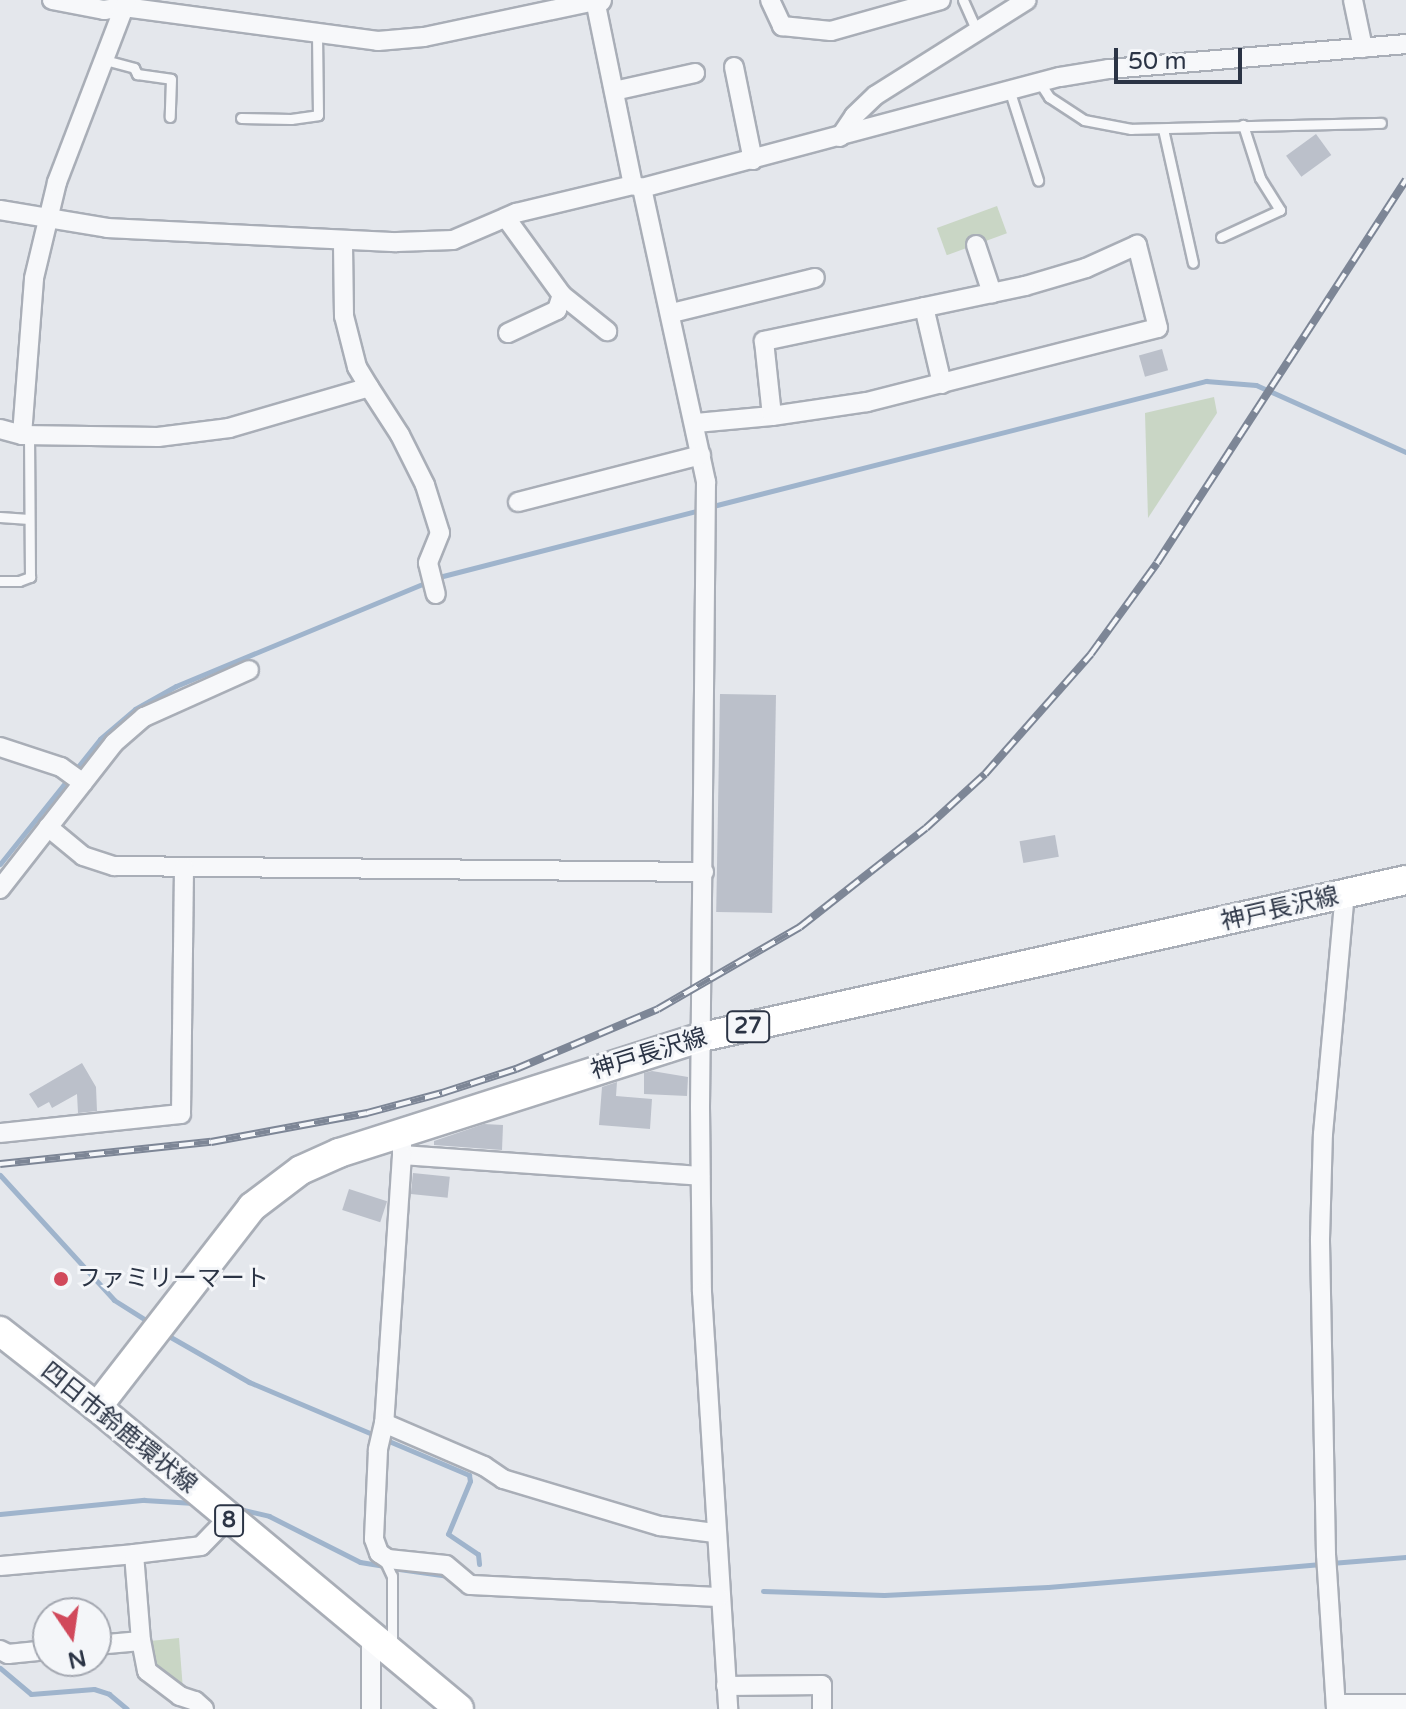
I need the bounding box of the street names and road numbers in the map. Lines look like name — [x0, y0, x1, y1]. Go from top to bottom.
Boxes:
street label: 神戸長沢線 — [1218, 881, 1342, 937]
road number: 27 — [726, 1009, 770, 1045]
street label: 神戸長沢線 — [587, 1023, 711, 1085]
street label: 四日市鈴鹿環状線 — [35, 1356, 203, 1500]
road number: 8 — [213, 1503, 245, 1539]

